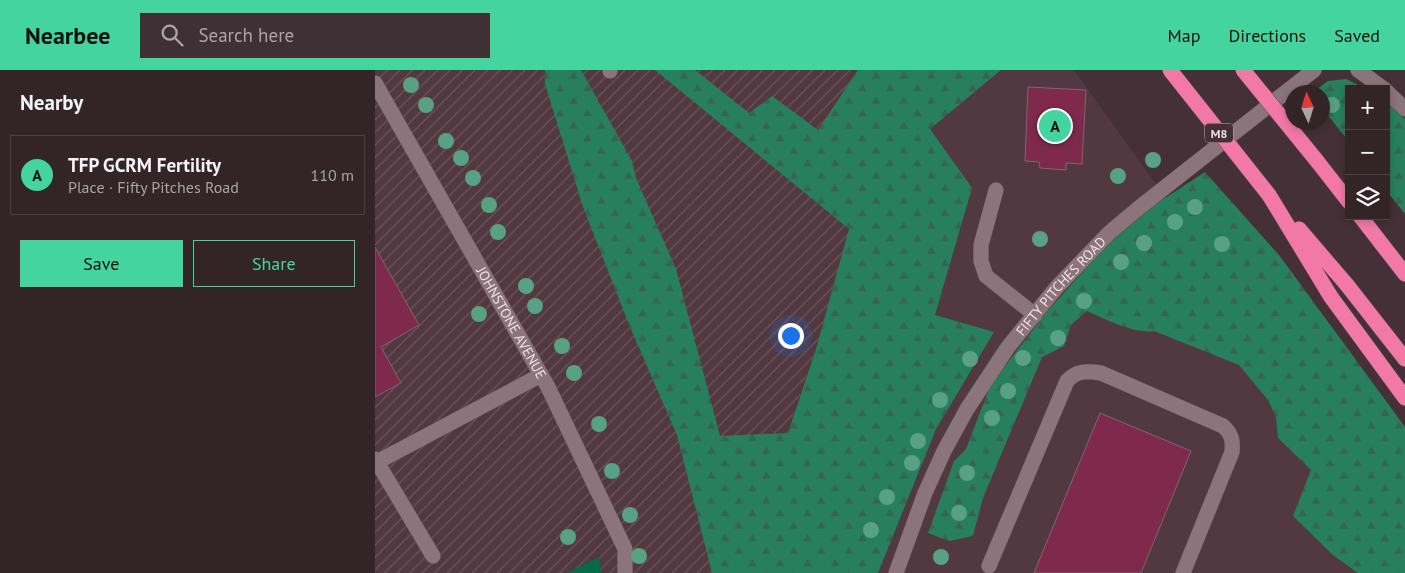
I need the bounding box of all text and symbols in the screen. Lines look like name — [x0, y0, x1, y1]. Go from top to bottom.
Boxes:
search box — [140, 13, 490, 58]
text: Nearbee — [25, 20, 110, 51]
icon: search — [158, 21, 186, 49]
text: Search here — [198, 23, 294, 47]
text: Map — [1168, 24, 1200, 47]
text: Directions — [1228, 24, 1306, 47]
text: Saved — [1334, 24, 1380, 47]
north arrow — [1285, 85, 1330, 130]
map controls — [1345, 85, 1390, 220]
button: + — [1345, 85, 1390, 130]
text: Nearby — [20, 89, 83, 116]
pin: A — [1039, 107, 1071, 145]
road number: M8 — [1205, 124, 1233, 142]
button: − — [1345, 130, 1390, 175]
text: TFP GCRM Fertility — [68, 153, 221, 177]
text: A — [32, 165, 42, 185]
text: 110 m — [311, 165, 354, 185]
button: layers — [1345, 175, 1390, 220]
text: Place · Fifty Pitches Road — [68, 177, 239, 197]
street label: FIFTY PITCHES ROAD — [1012, 233, 1110, 339]
button: Save — [20, 240, 183, 287]
button: Share — [193, 240, 355, 287]
street label: JOHNSTONE AVENUE — [472, 263, 550, 382]
your location — [778, 323, 804, 349]

